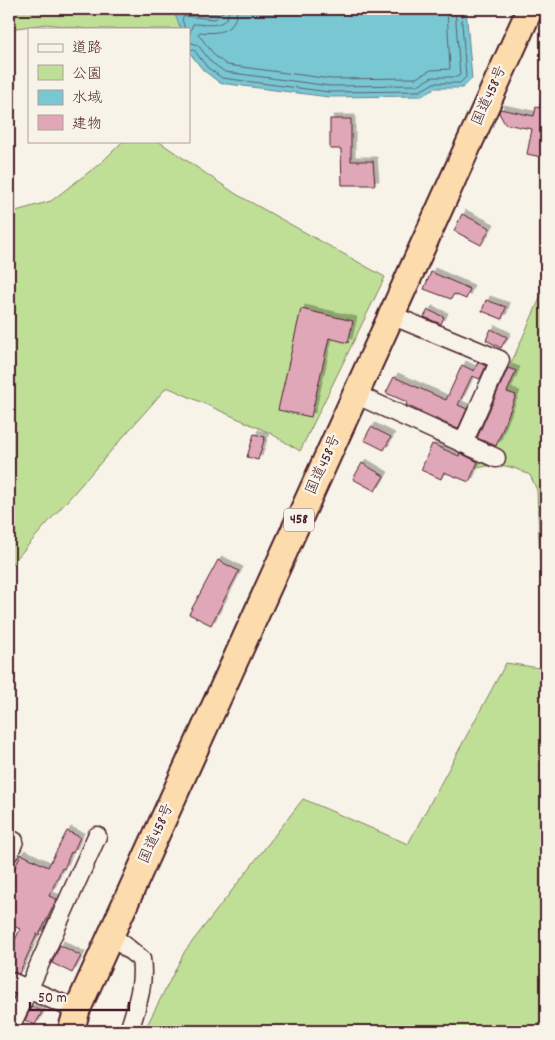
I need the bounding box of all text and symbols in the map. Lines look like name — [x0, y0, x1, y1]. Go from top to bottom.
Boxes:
legend — [28, 28, 190, 142]
text: 道路 — [72, 38, 102, 60]
street label: 国道458号 — [467, 62, 513, 130]
text: 公園 — [72, 64, 102, 86]
text: 水域 — [72, 88, 102, 110]
text: 建物 — [72, 114, 102, 136]
street label: 国道458号 — [301, 431, 347, 499]
road number: 458 — [284, 508, 314, 532]
street label: 国道458号 — [134, 800, 180, 868]
scale bar — [30, 980, 129, 1012]
text: 50 m — [38, 988, 67, 1010]

